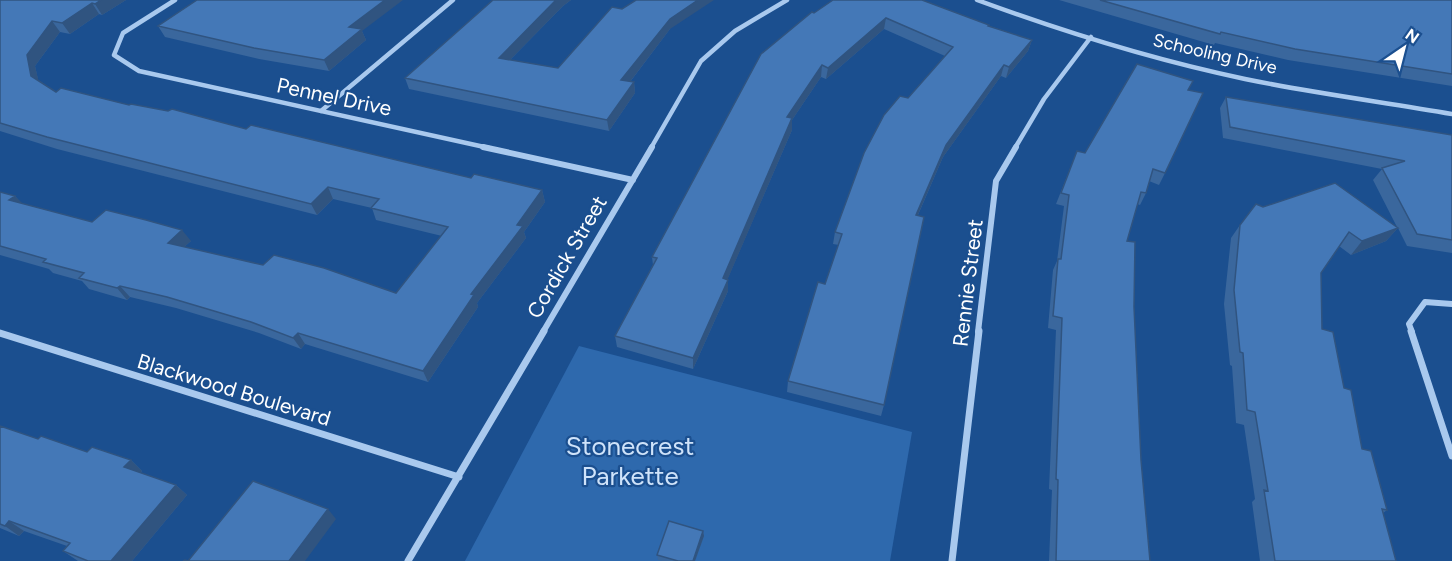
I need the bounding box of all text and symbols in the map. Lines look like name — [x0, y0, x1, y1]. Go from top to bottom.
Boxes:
north arrow — [1374, 18, 1434, 78]
text: N — [1402, 25, 1423, 47]
street label: Schooling Drive — [1151, 29, 1279, 79]
street label: Pennel Drive — [274, 72, 394, 121]
street label: Cordick Street — [521, 191, 612, 322]
street label: Rennie Street — [947, 218, 988, 348]
street label: Blackwood Boulevard — [134, 348, 334, 431]
park label: Stonecrest Parkette — [566, 430, 694, 492]

